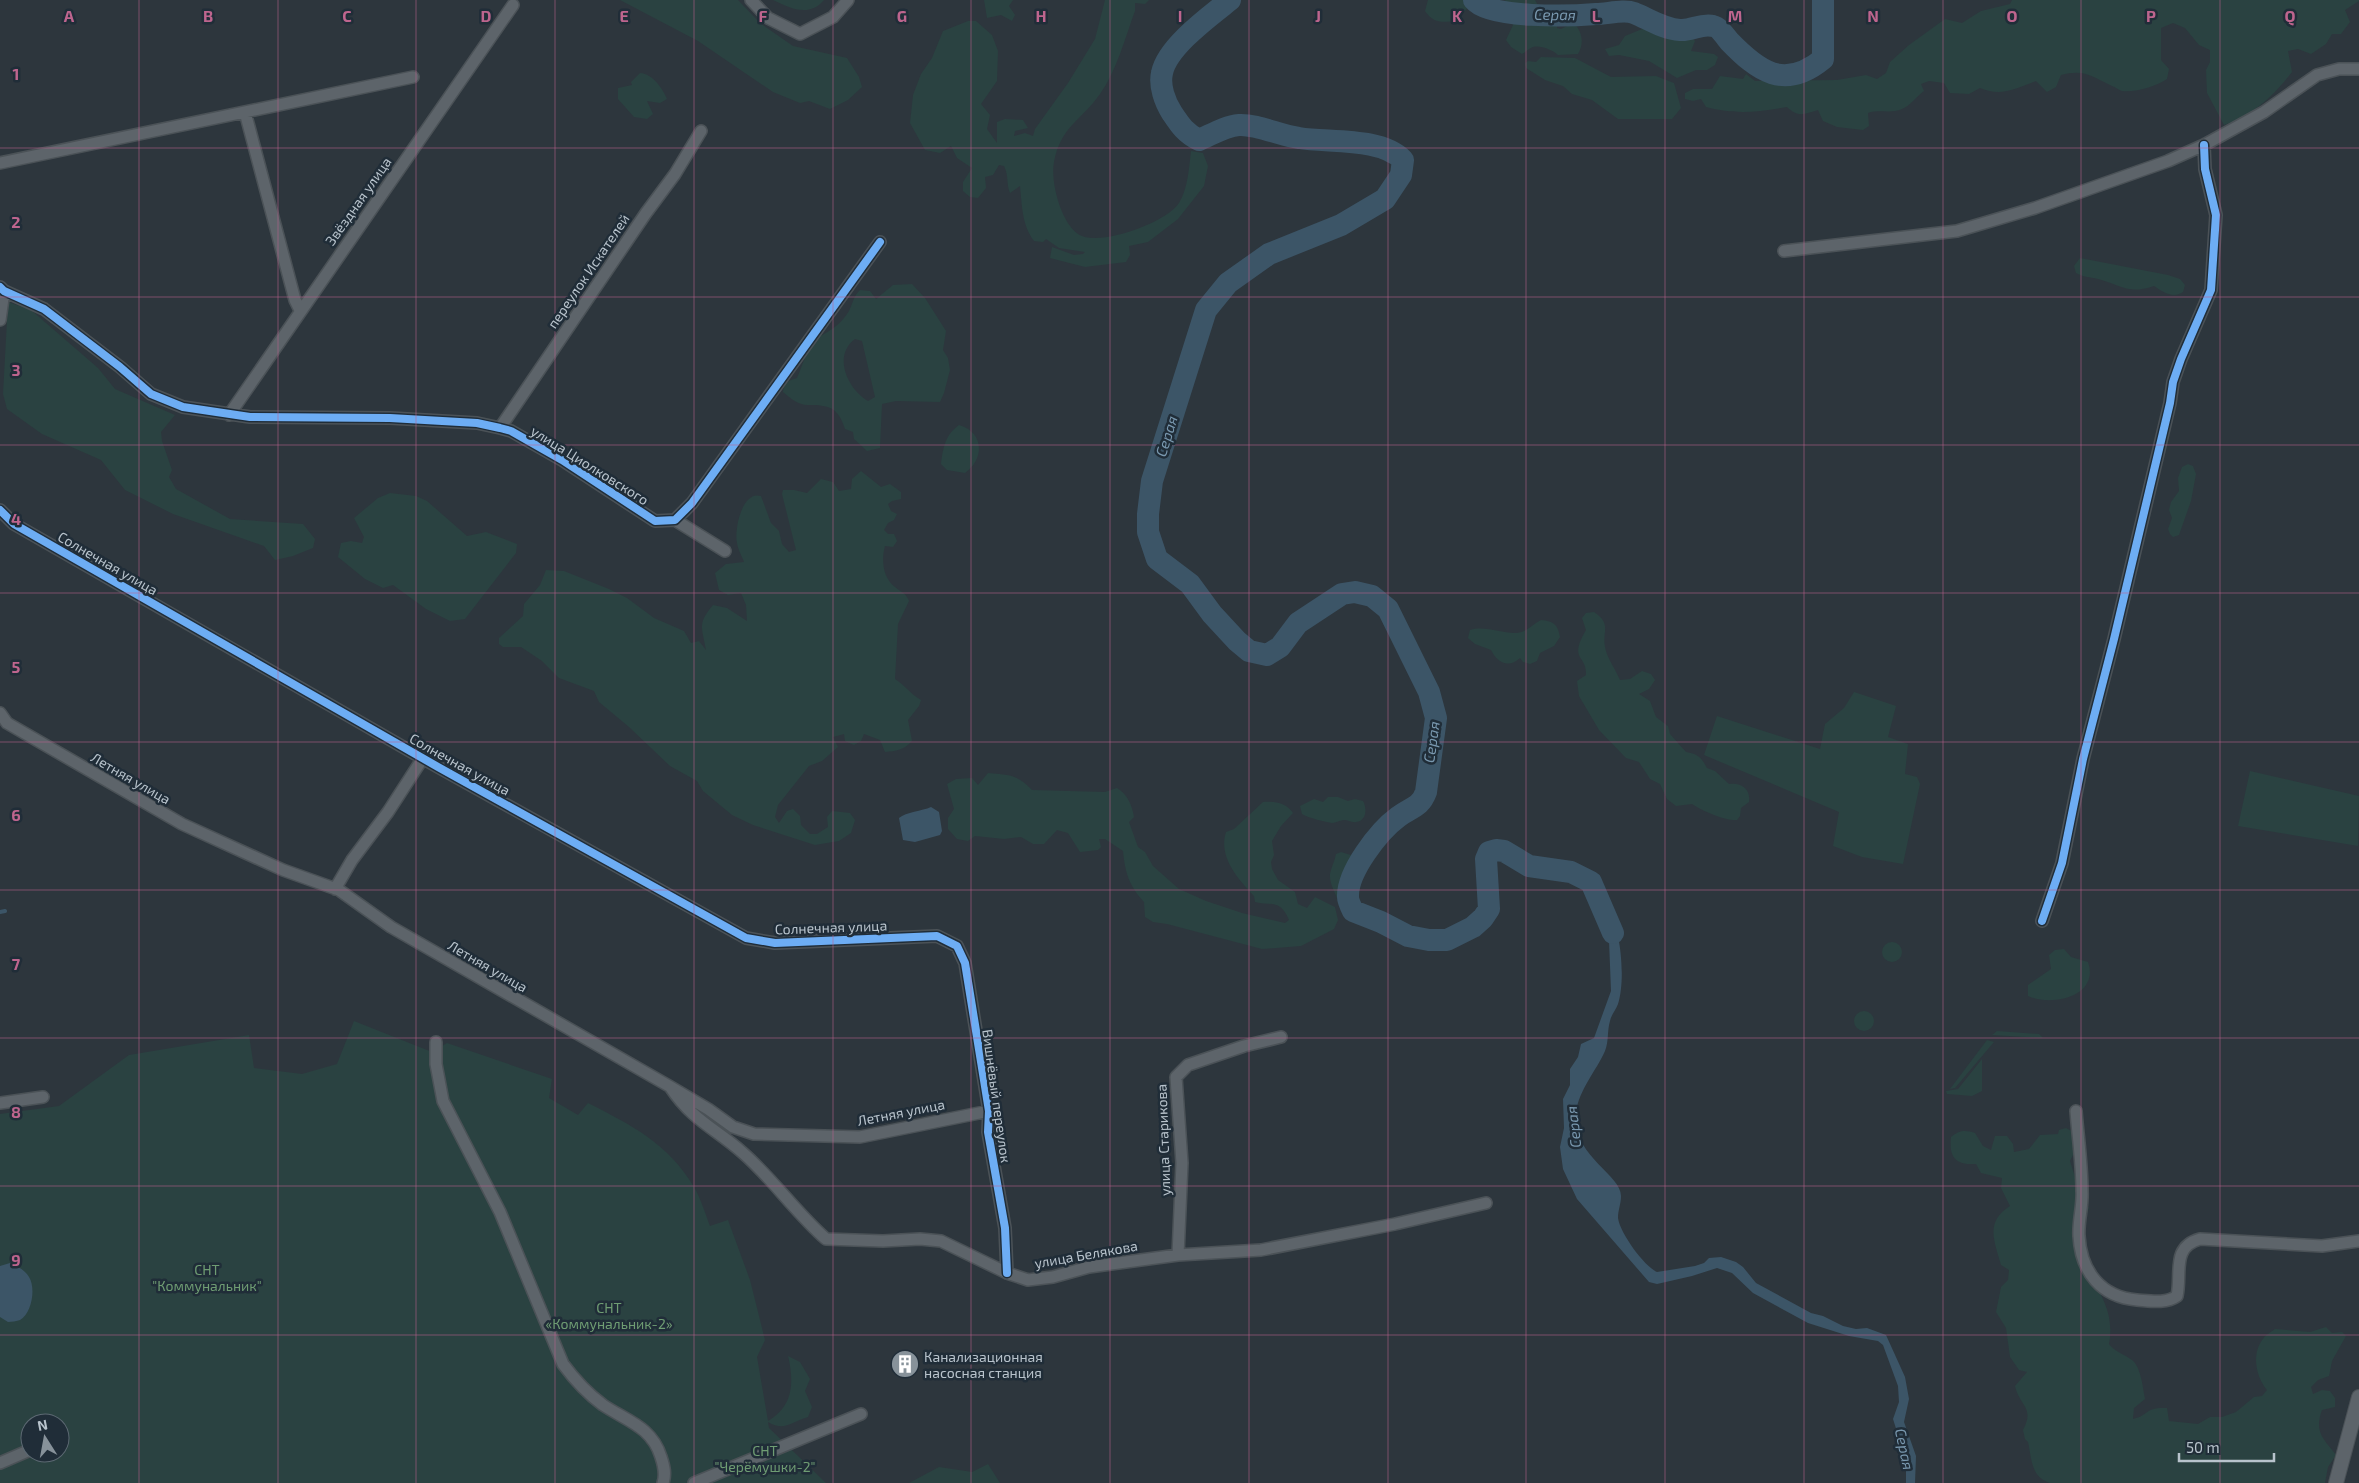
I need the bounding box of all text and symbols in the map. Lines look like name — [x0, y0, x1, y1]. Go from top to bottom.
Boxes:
water label: Серая — [1534, 5, 1576, 23]
text: A — [64, 6, 75, 25]
text: B — [203, 6, 213, 25]
text: C — [342, 6, 352, 25]
text: D — [481, 6, 492, 25]
text: E — [619, 6, 629, 25]
text: F — [759, 6, 768, 25]
text: G — [897, 6, 907, 25]
text: H — [1035, 6, 1047, 25]
text: I — [1178, 6, 1182, 25]
text: J — [1315, 6, 1321, 25]
text: K — [1452, 6, 1463, 25]
text: L — [1592, 6, 1601, 25]
text: M — [1728, 6, 1742, 25]
text: N — [1867, 6, 1879, 25]
text: O — [2006, 6, 2018, 25]
text: P — [2146, 6, 2156, 25]
text: Q — [2284, 6, 2296, 26]
text: 1 — [13, 64, 19, 83]
street label: Звёздная улица — [321, 154, 395, 248]
street label: переулок Искателей — [543, 210, 633, 332]
text: 2 — [11, 212, 21, 231]
text: 3 — [11, 360, 21, 379]
water label: Серая — [1151, 413, 1181, 459]
street label: улица Циолковского — [528, 422, 652, 508]
text: 4 — [11, 509, 21, 528]
street label: Солнечная улица — [55, 528, 161, 598]
text: 5 — [12, 657, 21, 676]
water label: Серая — [1419, 720, 1443, 764]
street label: Солнечная улица — [407, 729, 513, 799]
street label: Летняя улица — [88, 748, 174, 808]
text: 6 — [11, 805, 21, 824]
street label: Солнечная улица — [774, 917, 888, 937]
street label: Летняя улица — [445, 936, 531, 996]
text: 7 — [12, 954, 21, 973]
street label: Вишнёвый переулок — [979, 1028, 1015, 1164]
street label: улица Старикова — [1153, 1084, 1173, 1196]
street label: Летняя улица — [856, 1095, 946, 1129]
text: 8 — [11, 1102, 21, 1121]
water label: Серая — [1562, 1105, 1584, 1149]
street label: улица Белякова — [1033, 1237, 1139, 1271]
text: 9 — [11, 1250, 21, 1269]
park label: СНТ "Коммунальник" — [152, 1261, 262, 1294]
park label: СНТ «Коммунальник-2» — [545, 1299, 673, 1332]
place label: Канализационная насосная станция — [924, 1348, 1043, 1381]
building icon: Канализационная насосная станция — [890, 1349, 920, 1379]
north arrow — [20, 1413, 70, 1463]
text: N — [36, 1415, 49, 1434]
water label: Серая — [1892, 1427, 1918, 1471]
scale bar — [2179, 1430, 2274, 1462]
text: 50 m — [2186, 1438, 2220, 1456]
park label: СНТ "Черёмушки-2" — [715, 1442, 816, 1475]

